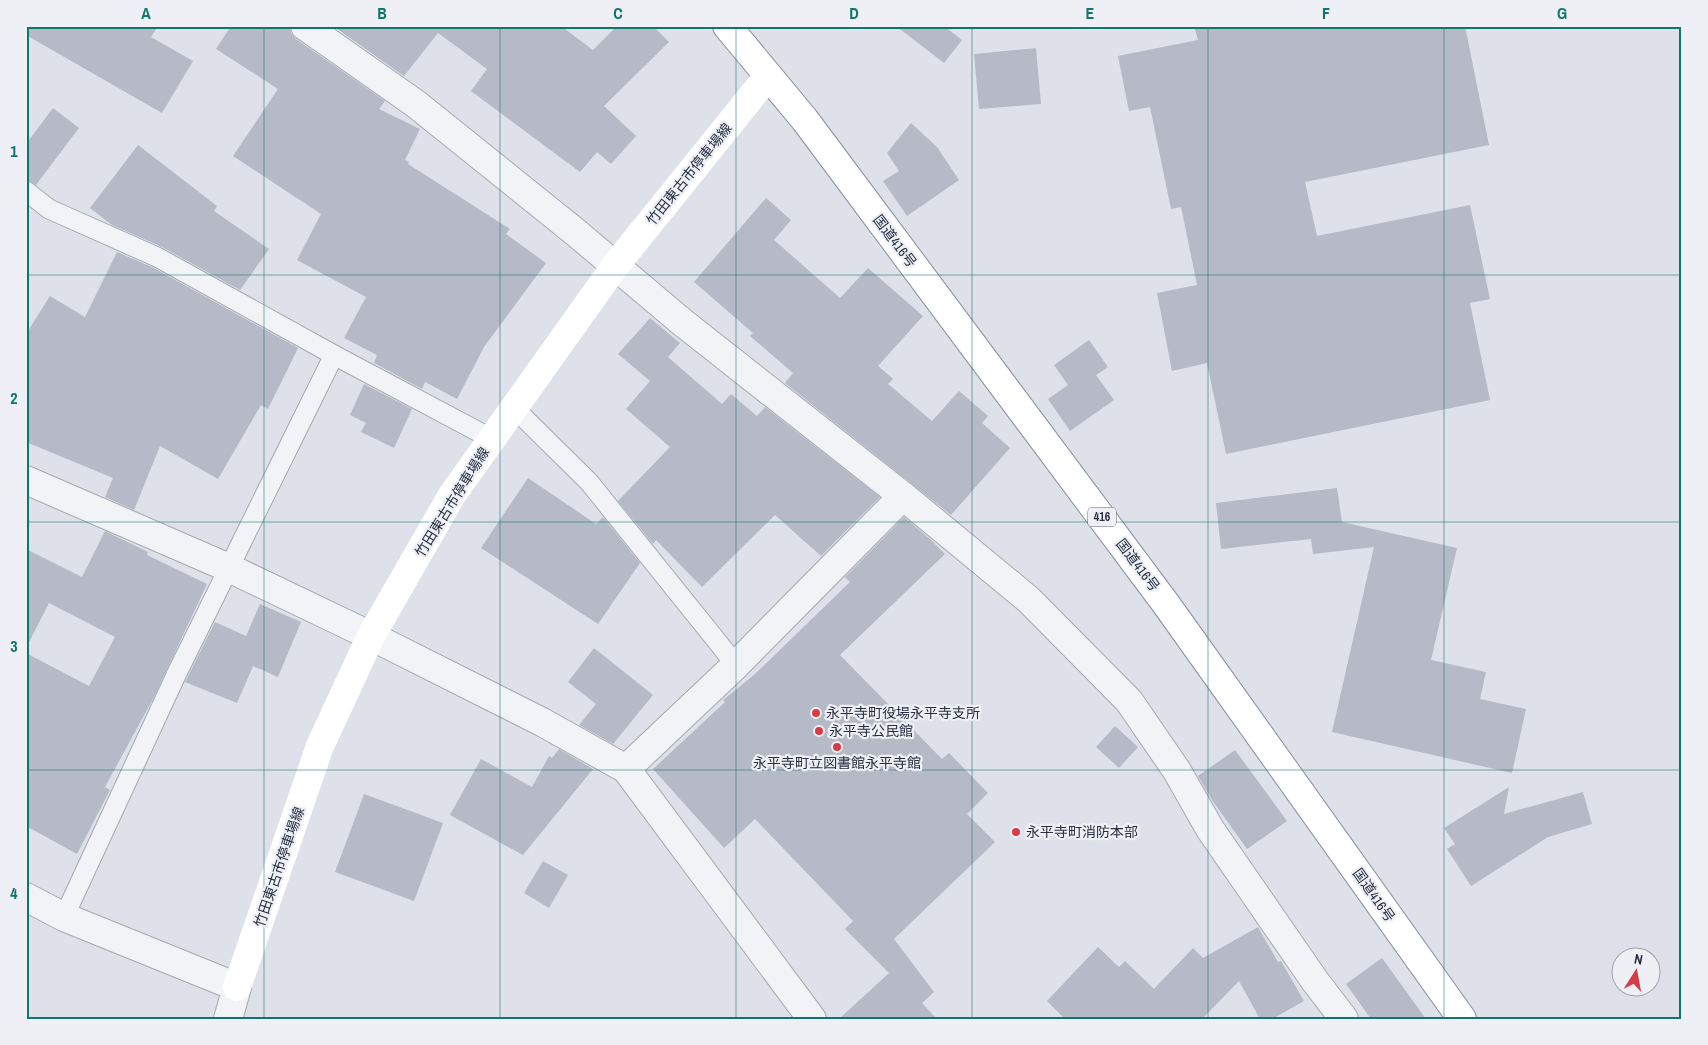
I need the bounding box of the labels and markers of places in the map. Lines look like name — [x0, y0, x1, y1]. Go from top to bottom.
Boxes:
place label: 永平寺町役場永平寺支所 — [826, 704, 980, 722]
marker: 永平寺町役場永平寺支所 — [810, 707, 822, 719]
place label: 永平寺公民館 — [829, 722, 913, 740]
marker: 永平寺公民館 — [813, 725, 825, 737]
marker: 永平寺町立図書館永平寺館 — [831, 741, 843, 753]
place label: 永平寺町立図書館永平寺館 — [753, 754, 921, 772]
place label: 永平寺町消防本部 — [1026, 823, 1138, 841]
marker: 永平寺町消防本部 — [1010, 826, 1022, 838]

